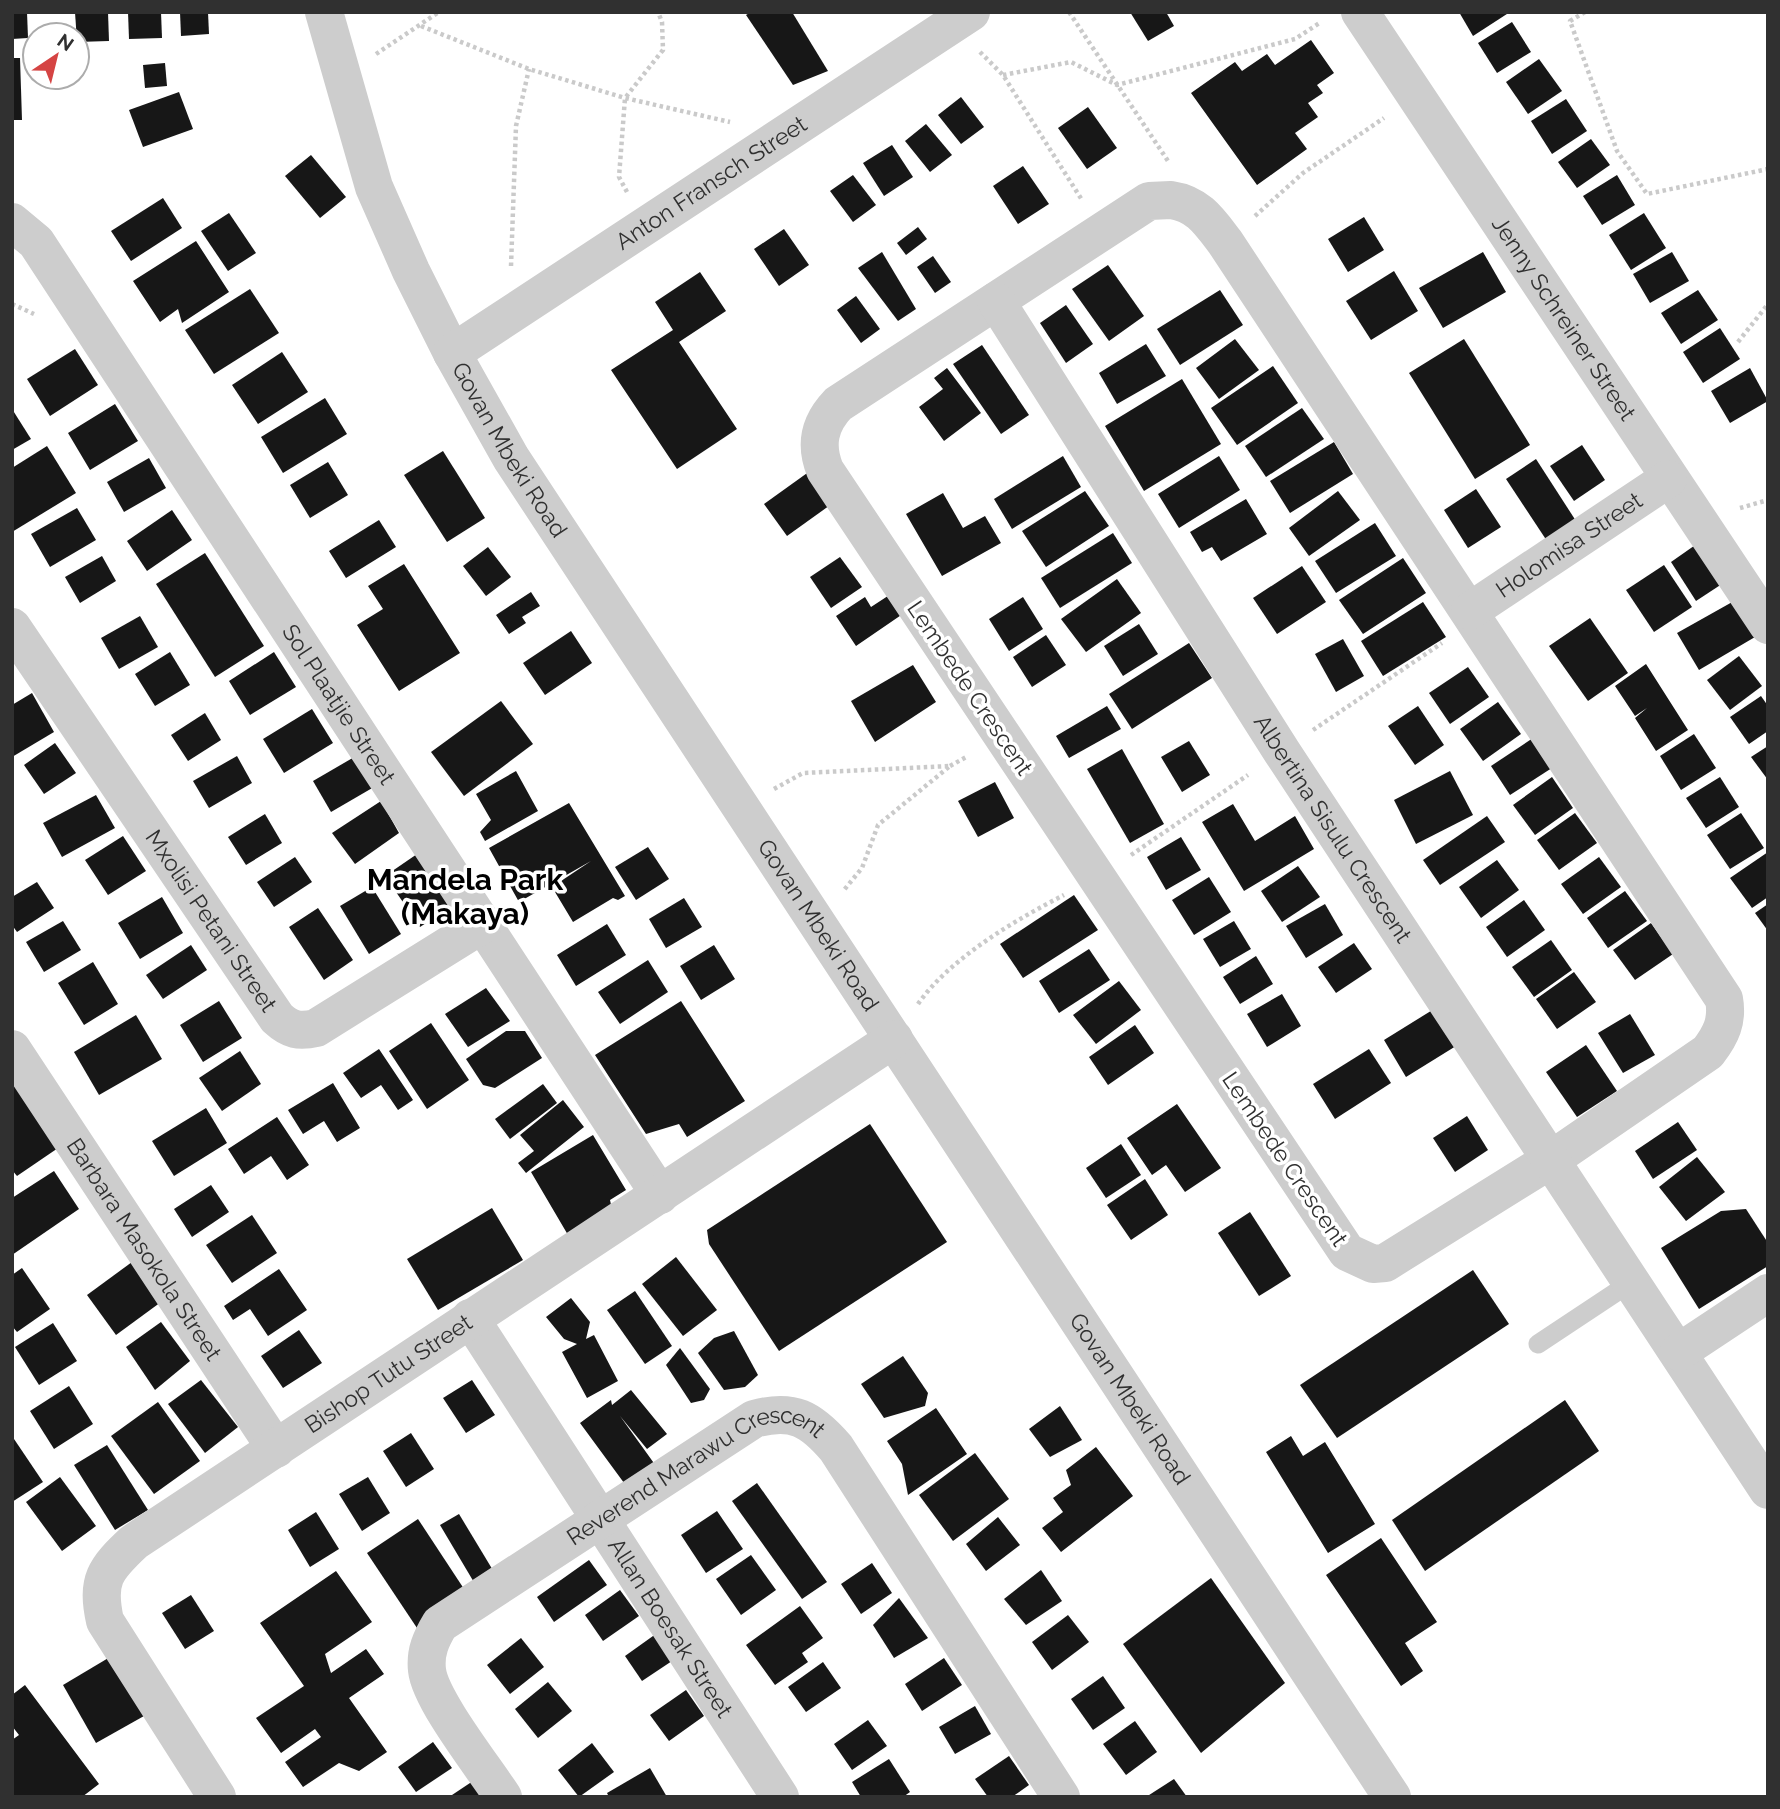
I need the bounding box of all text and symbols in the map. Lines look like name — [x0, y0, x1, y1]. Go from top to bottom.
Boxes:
north arrow — [21, 21, 91, 91]
text: N — [54, 29, 78, 55]
street label: Anton Fransch Street — [610, 110, 812, 255]
street label: Jenny Schreiner Street — [1487, 211, 1642, 425]
street label: Govan Mbeki Road — [447, 357, 573, 542]
street label: Holomisa Street — [1491, 486, 1647, 603]
street label: Lembede Crescent — [902, 595, 1039, 780]
street label: Sol Plaatjie Street — [277, 619, 402, 790]
street label: Albertina Sisulu Crescent — [1249, 709, 1418, 948]
street label: Mxolisi Petani Street — [140, 824, 283, 1017]
street label: Govan Mbeki Road — [753, 834, 885, 1016]
district label: Mandela Park (Makaya) — [367, 862, 563, 931]
street label: Lembede Crescent — [1217, 1066, 1354, 1251]
street label: Barbara Masokola Street — [62, 1133, 228, 1365]
street label: Bishop Tutu Street — [299, 1308, 477, 1438]
street label: Govan Mbeki Road — [1064, 1308, 1197, 1489]
street label: Reverend Marawu Crescent — [562, 1401, 831, 1551]
street label: Allan Boesak Street — [603, 1533, 739, 1722]

